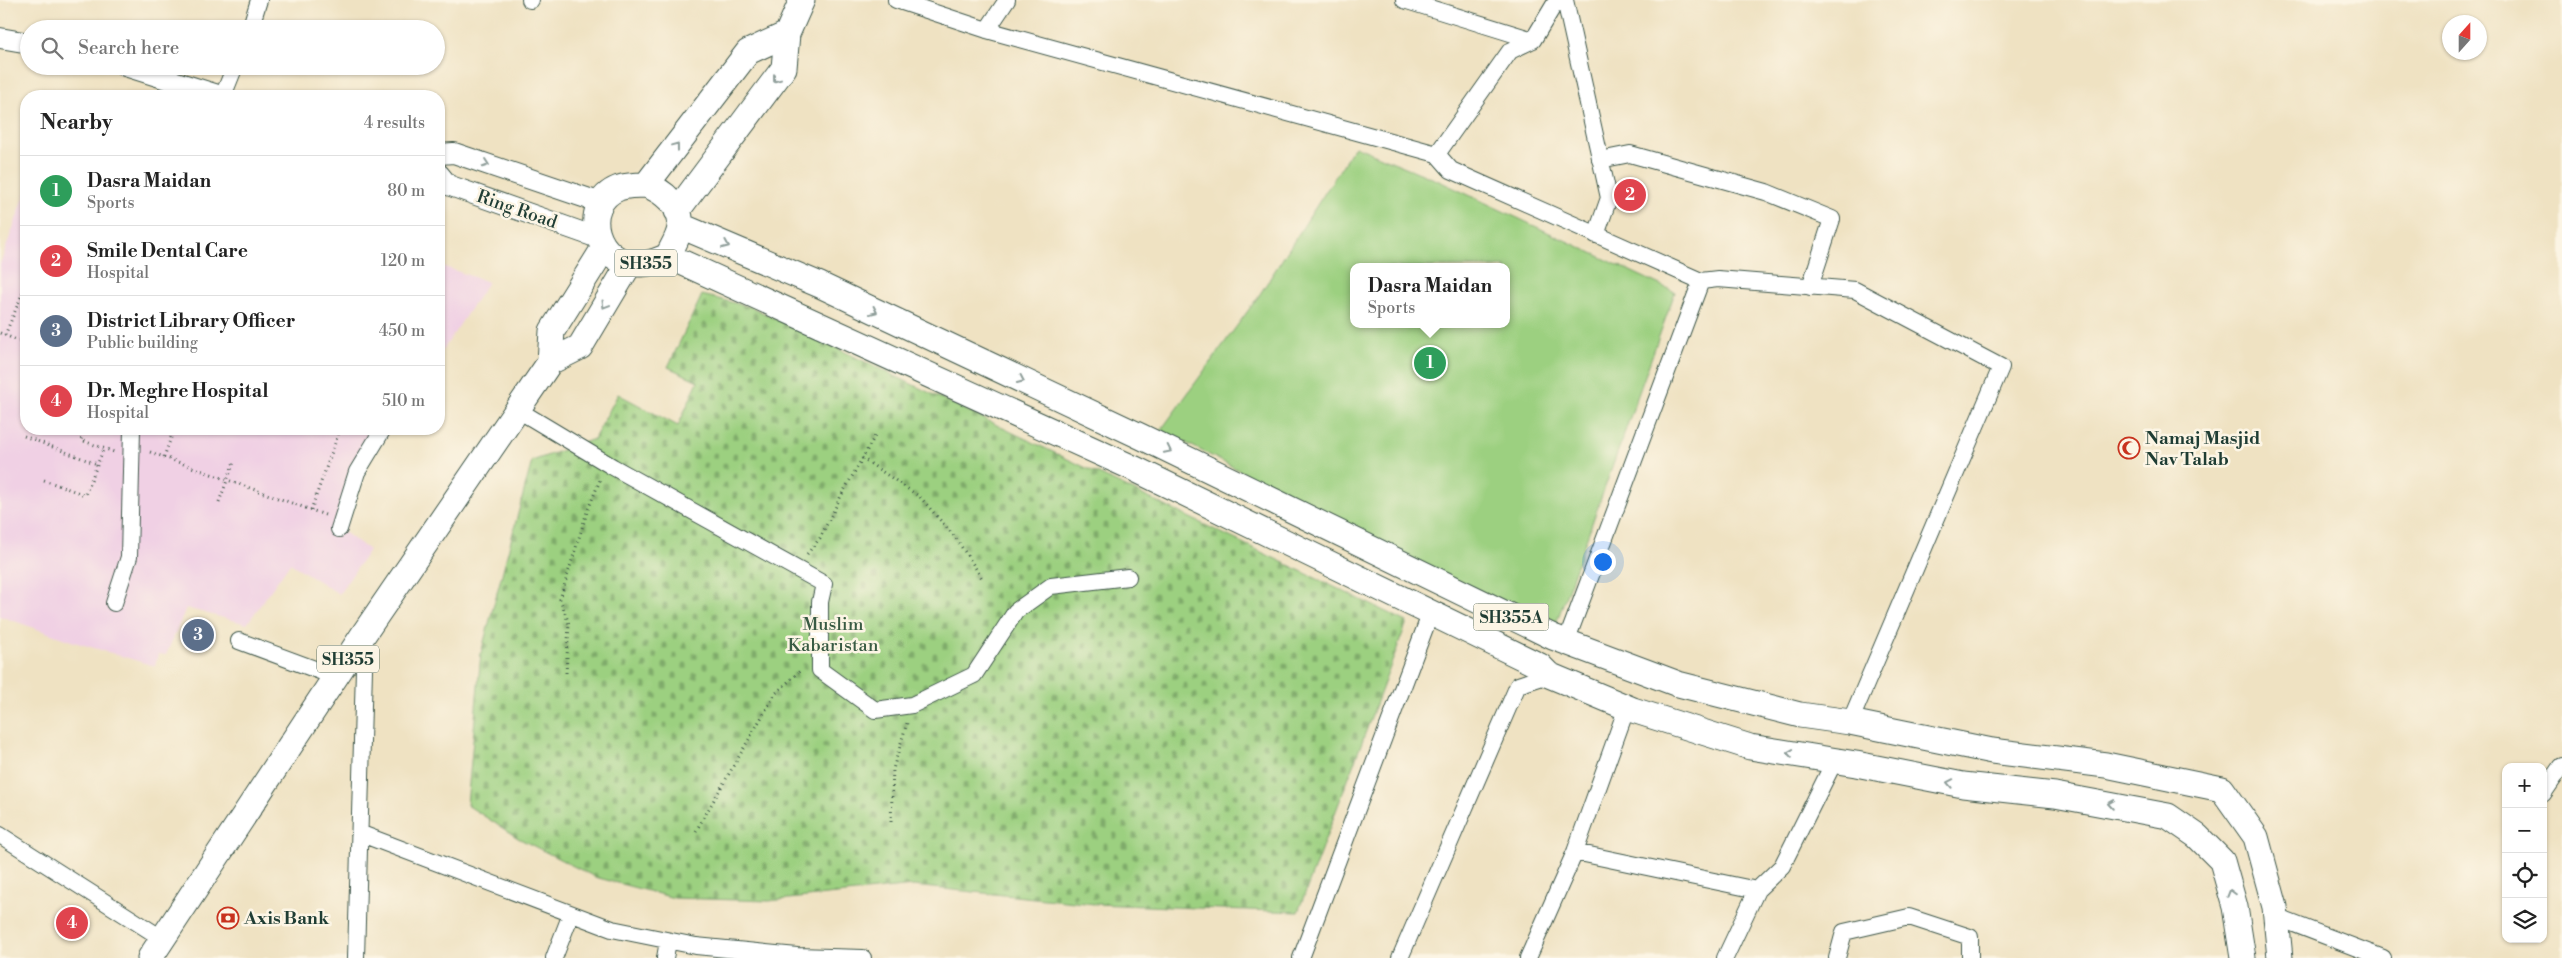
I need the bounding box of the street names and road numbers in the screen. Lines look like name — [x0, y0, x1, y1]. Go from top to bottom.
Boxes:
street label: Ring Road — [473, 185, 561, 234]
road number: SH355 — [615, 250, 677, 276]
road number: SH355A — [1474, 604, 1548, 630]
road number: SH355 — [317, 646, 379, 672]

